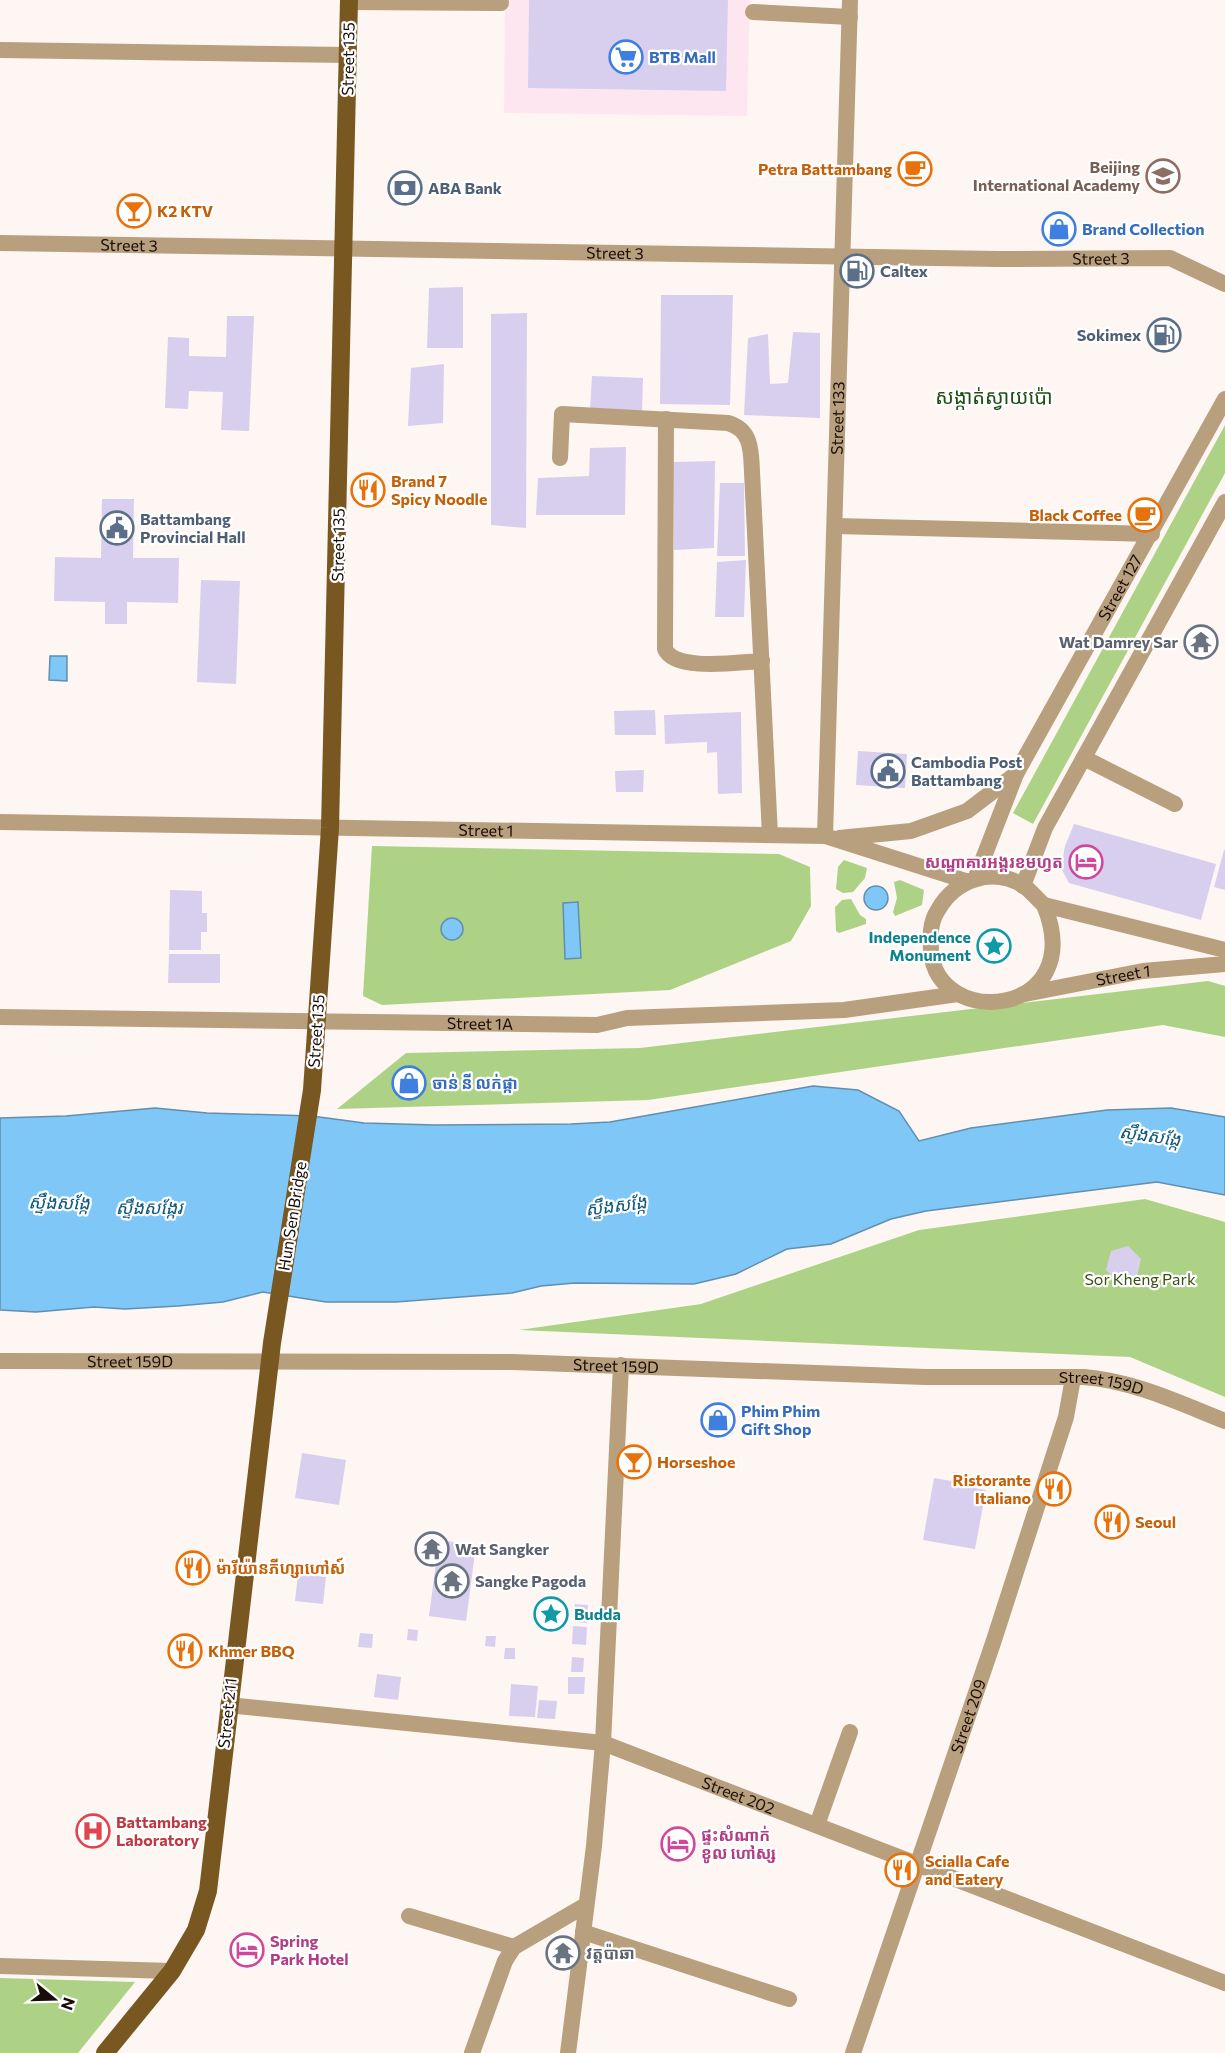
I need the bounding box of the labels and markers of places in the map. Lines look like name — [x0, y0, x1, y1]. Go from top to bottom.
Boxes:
supermarket icon: BTB Mall — [608, 39, 644, 75]
place label: BTB Mall — [649, 47, 716, 66]
cafe icon: Petra Battambang — [897, 151, 933, 187]
place label: Beijing International Academy — [973, 157, 1140, 194]
school or university icon: Beijing International Academy — [1145, 158, 1181, 194]
place label: Petra Battambang — [758, 159, 892, 178]
bank icon: ABA Bank — [387, 170, 423, 206]
place label: ABA Bank — [428, 178, 503, 197]
bar icon: K2 KTV — [116, 193, 152, 229]
place label: K2 KTV — [157, 201, 213, 220]
shop icon: Brand Collection — [1041, 211, 1077, 247]
place label: Brand Collection — [1082, 219, 1205, 238]
fuel station icon: Caltex — [839, 253, 875, 289]
place label: Caltex — [880, 261, 928, 280]
fuel station icon: Sokimex — [1146, 317, 1182, 353]
place label: Sokimex — [1077, 325, 1141, 344]
place label: Brand 7 Spicy Noodle — [391, 471, 487, 508]
restaurant icon: Brand 7 Spicy Noodle — [350, 472, 386, 508]
cafe icon: Black Coffee — [1127, 497, 1163, 533]
place label: Black Coffee — [1029, 505, 1122, 524]
place label: Battambang Provincial Hall — [140, 509, 246, 546]
public building icon: Battambang Provincial Hall — [99, 510, 135, 546]
temple icon: Wat Damrey Sar — [1183, 624, 1219, 660]
place label: Wat Damrey Sar — [1059, 632, 1178, 651]
place label: Cambodia Post Battambang — [911, 752, 1023, 789]
public building icon: Cambodia Post Battambang — [870, 753, 906, 789]
hotel icon: សណ្ឋាគារអង្គរខមហ្វត — [1068, 844, 1104, 880]
place label: សណ្ឋាគារអង្គរខមហ្វត — [925, 852, 1063, 872]
place label: Independence Monument — [869, 927, 971, 964]
place icon: Independence Monument — [976, 928, 1012, 964]
shop icon: ចាន់ នី លក់ផ្កា — [391, 1065, 427, 1101]
place label: ចាន់ នី លក់ផ្កា — [432, 1073, 518, 1093]
place label: Phim Phim Gift Shop — [741, 1401, 820, 1438]
shop icon: Phim Phim Gift Shop — [700, 1402, 736, 1438]
bar icon: Horseshoe — [616, 1444, 652, 1480]
place label: Horseshoe — [657, 1452, 736, 1471]
place label: Ristorante Italiano — [953, 1470, 1031, 1507]
restaurant icon: Ristorante Italiano — [1036, 1471, 1072, 1507]
restaurant icon: Seoul — [1094, 1504, 1130, 1540]
place label: Seoul — [1135, 1512, 1176, 1531]
temple icon: Wat Sangker — [414, 1531, 450, 1567]
place label: Wat Sangker — [455, 1539, 549, 1558]
restaurant icon: ម៉ារីយ៉ានភីហ្សាហៅស៍ — [175, 1550, 211, 1586]
place label: ម៉ារីយ៉ានភីហ្សាហៅស៍ — [216, 1557, 345, 1578]
temple icon: Sangke Pagoda — [434, 1563, 470, 1599]
place label: Sangke Pagoda — [475, 1571, 586, 1590]
place icon: Budda — [533, 1596, 569, 1632]
place label: Budda — [574, 1604, 621, 1623]
restaurant icon: Khmer BBQ — [167, 1633, 203, 1669]
place label: Khmer BBQ — [208, 1641, 295, 1660]
place label: Battambang Laboratory — [116, 1812, 207, 1849]
hospital icon: Battambang Laboratory — [75, 1813, 111, 1849]
place label: ផ្ទះសំណាក់ ខូល ហៅស្ស — [701, 1824, 776, 1864]
hotel icon: ផ្ទះសំណាក់ ខូល ហៅស្ស — [660, 1826, 696, 1862]
place label: Scialla Cafe and Eatery — [925, 1851, 1010, 1888]
restaurant icon: Scialla Cafe and Eatery — [884, 1852, 920, 1888]
place label: Spring Park Hotel — [270, 1931, 349, 1968]
hotel icon: Spring Park Hotel — [229, 1932, 265, 1968]
temple icon: វត្តប៉ាឆា — [545, 1935, 581, 1971]
place label: វត្តប៉ាឆា — [586, 1943, 635, 1963]

